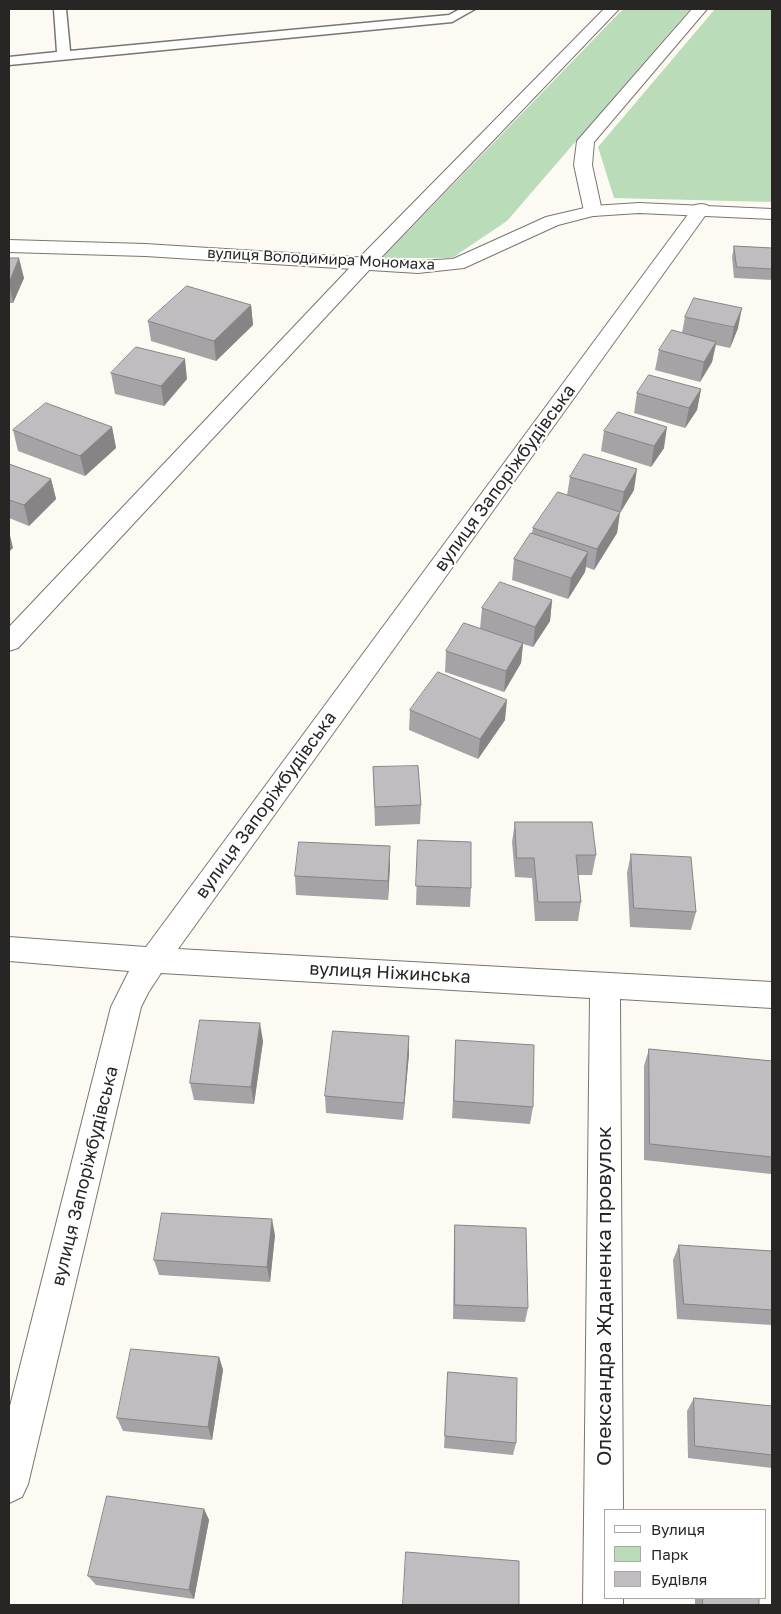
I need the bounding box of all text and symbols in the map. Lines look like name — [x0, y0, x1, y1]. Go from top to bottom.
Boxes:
street label: вулиця Володимира Мономаха — [207, 244, 435, 274]
street label: вулиця Запоріжбудівська — [430, 380, 580, 576]
street label: вулиця Запоріжбудівська — [191, 707, 341, 903]
street label: вулиця Ніжинська — [309, 958, 471, 988]
street label: вулиця Запоріжбудівська — [47, 1064, 123, 1288]
street label: Олександра Жданенка провулок — [591, 1126, 617, 1466]
legend — [604, 1509, 766, 1599]
text: Вулиця — [651, 1520, 705, 1538]
text: Парк — [651, 1545, 689, 1563]
text: Будівля — [651, 1570, 707, 1588]

